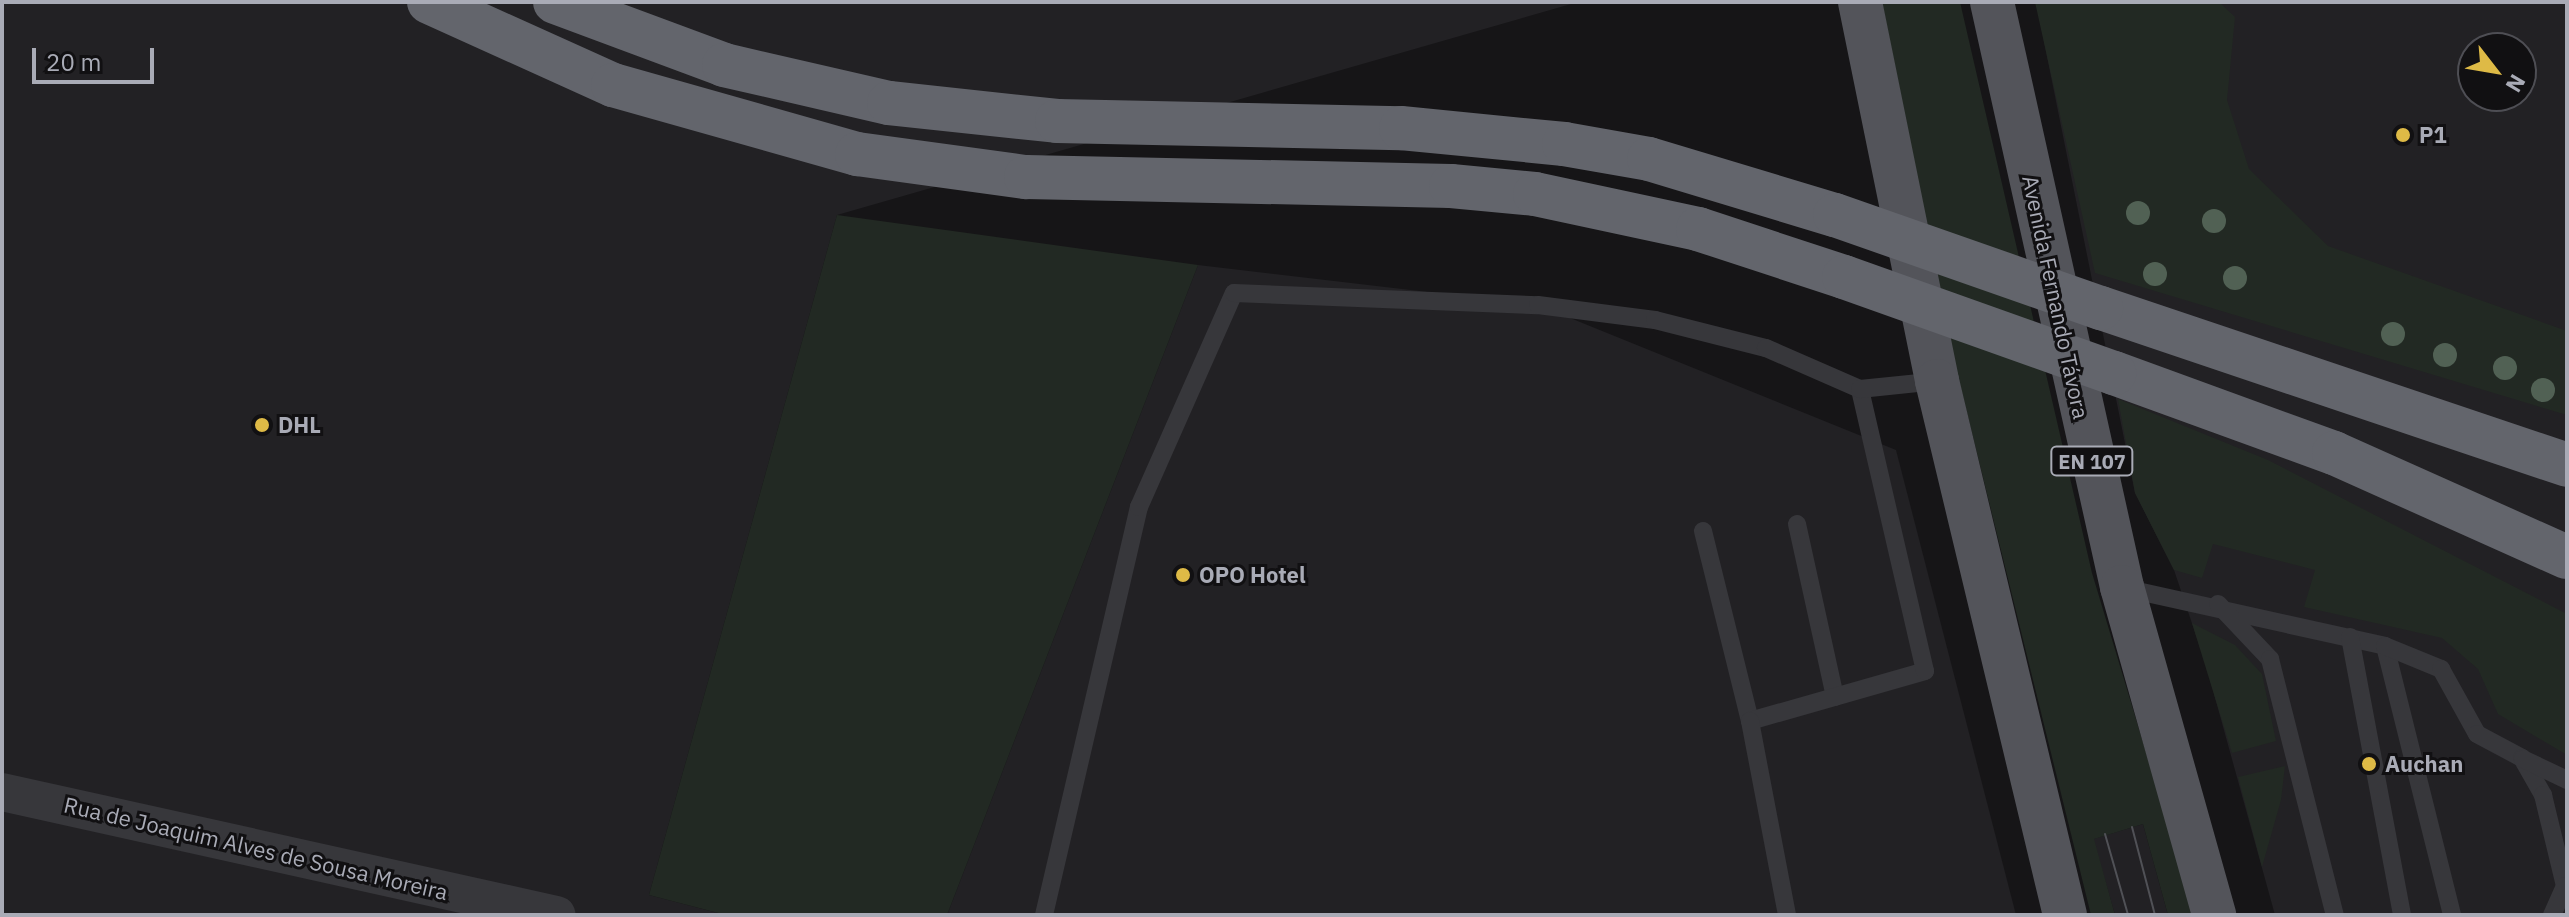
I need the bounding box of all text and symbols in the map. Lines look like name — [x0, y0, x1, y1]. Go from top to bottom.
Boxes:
scale bar — [36, 32, 158, 82]
north arrow — [2457, 32, 2537, 112]
text: 20 m — [46, 46, 101, 78]
text: N — [2500, 69, 2533, 98]
place label: P1 — [2419, 122, 2447, 148]
marker: P1 — [2394, 126, 2412, 144]
street label: Avenida Fernando Távora — [2017, 173, 2095, 421]
place label: DHL — [278, 412, 321, 438]
marker: DHL — [253, 416, 271, 434]
road number: EN 107 — [2050, 445, 2134, 477]
place label: OPO Hotel — [1199, 562, 1306, 588]
marker: OPO Hotel — [1174, 566, 1192, 584]
place label: Auchan — [2385, 751, 2463, 777]
marker: Auchan — [2360, 755, 2378, 773]
street label: Rua de Joaquim Alves de Sousa Moreira — [61, 791, 451, 905]

